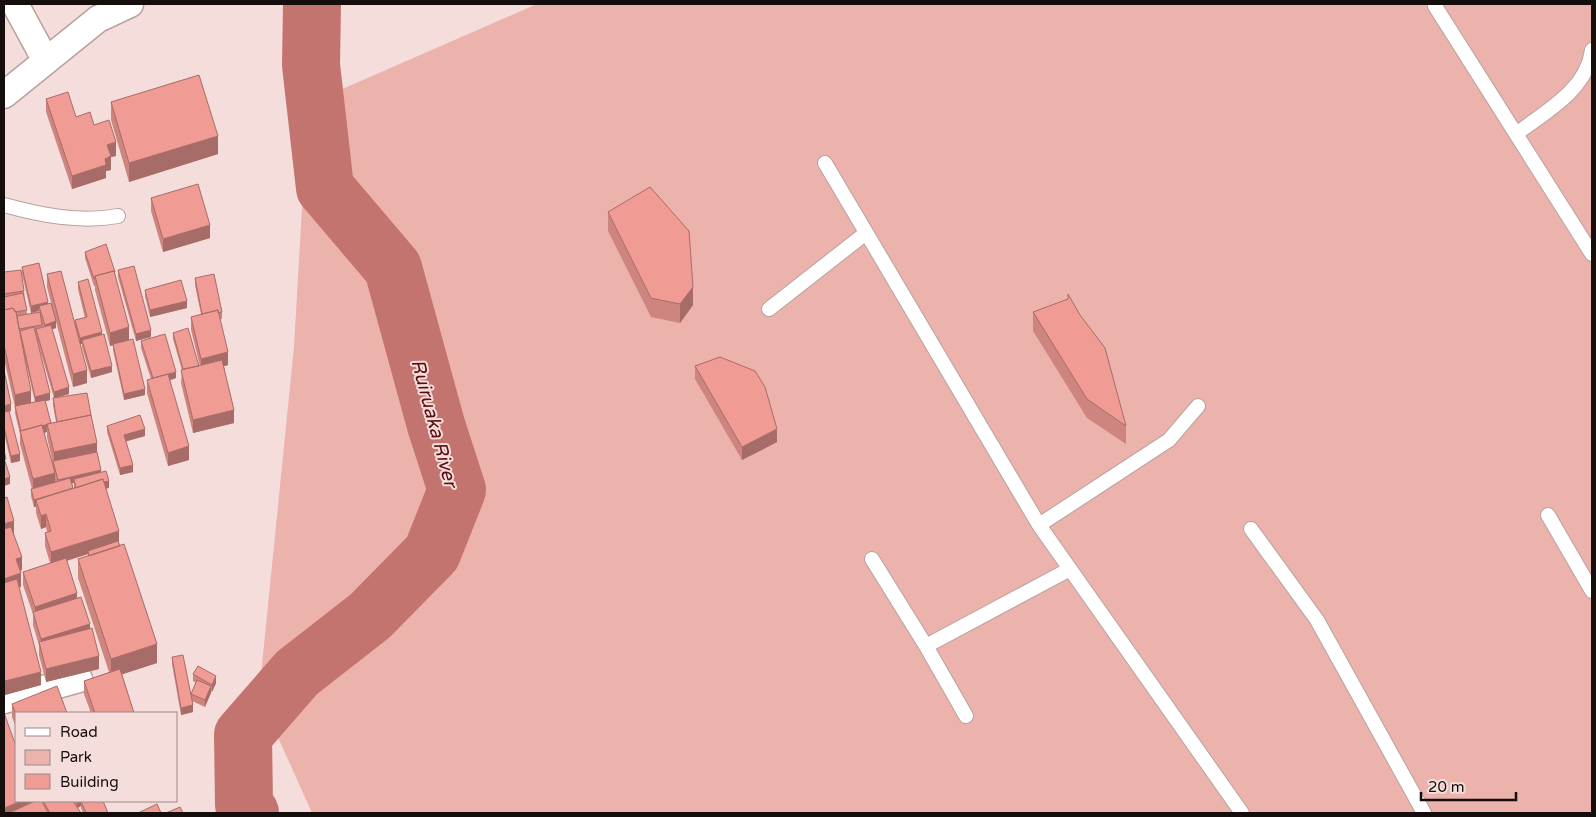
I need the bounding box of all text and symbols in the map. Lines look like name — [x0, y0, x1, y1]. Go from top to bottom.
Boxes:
water label: Ruiruaka River — [406, 357, 462, 492]
legend — [15, 712, 178, 802]
text: Road — [60, 723, 98, 741]
text: Park — [60, 748, 92, 766]
scale bar — [1421, 770, 1516, 802]
text: Building — [60, 773, 119, 791]
text: 20 m — [1428, 778, 1465, 796]

